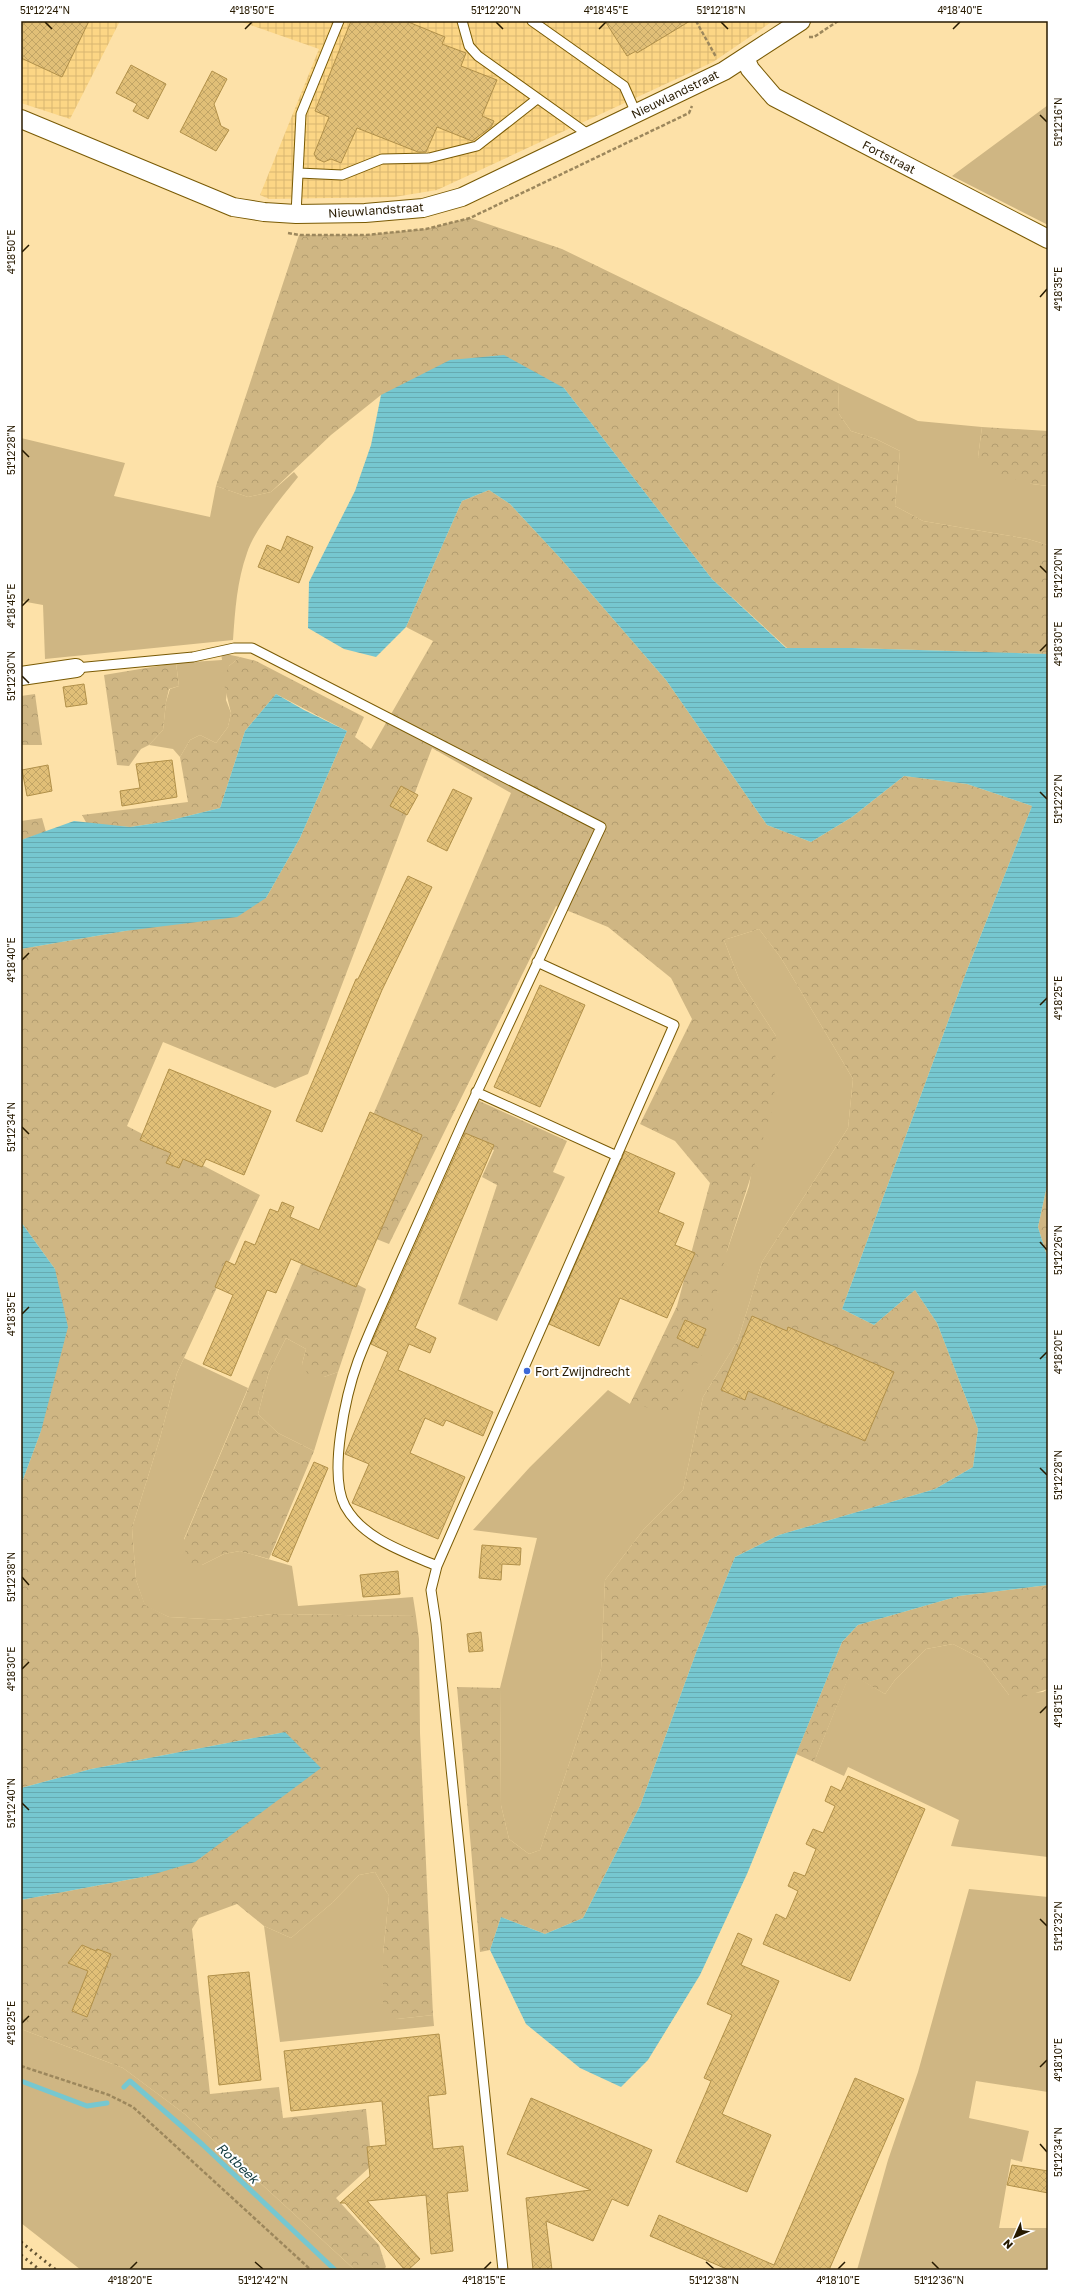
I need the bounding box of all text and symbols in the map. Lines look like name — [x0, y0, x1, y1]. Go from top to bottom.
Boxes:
text: 51°12'24"N — [20, 4, 70, 16]
text: 4°18'50"E — [230, 4, 274, 16]
text: 51°12'20"N — [471, 4, 521, 16]
text: 4°18'45"E — [584, 4, 628, 16]
text: 51°12'18"N — [696, 4, 746, 16]
text: 4°18'40"E — [938, 4, 982, 16]
street label: Nieuwlandstraat — [629, 66, 721, 122]
text: 51°12'16"N — [1052, 98, 1064, 147]
street label: Fortstraat — [860, 137, 918, 177]
street label: Nieuwlandstraat — [328, 199, 424, 221]
text: 4°18'50"E — [5, 230, 17, 274]
text: 4°18'35"E — [1052, 267, 1064, 311]
text: 51°12'28"N — [5, 425, 17, 475]
text: 51°12'20"N — [1052, 548, 1064, 598]
text: 4°18'45"E — [5, 584, 17, 628]
text: 4°18'30"E — [1052, 622, 1064, 666]
text: 51°12'30"N — [5, 651, 17, 701]
text: 51°12'22"N — [1052, 774, 1064, 824]
text: 4°18'40"E — [5, 938, 17, 982]
text: 4°18'25"E — [1052, 976, 1064, 1020]
text: 51°12'34"N — [5, 1102, 17, 1152]
text: 51°12'26"N — [1052, 1225, 1064, 1275]
text: 4°18'35"E — [5, 1292, 17, 1336]
text: 4°18'20"E — [1052, 1330, 1064, 1374]
place label: Fort Zwijndrecht — [535, 1364, 630, 1379]
marker: Fort Zwijndrecht — [522, 1366, 532, 1376]
text: 51°12'28"N — [1052, 1450, 1064, 1500]
text: 51°12'38"N — [5, 1552, 17, 1602]
text: 4°18'30"E — [5, 1647, 17, 1691]
text: 4°18'15"E — [1052, 1684, 1064, 1728]
text: 51°12'40"N — [5, 1778, 17, 1828]
text: 51°12'32"N — [1052, 1901, 1064, 1951]
text: 4°18'25"E — [5, 2001, 17, 2045]
text: 4°18'10"E — [1052, 2038, 1064, 2082]
text: 51°12'34"N — [1052, 2127, 1064, 2177]
water label: Rotbeek — [214, 2139, 263, 2188]
north arrow — [995, 2217, 1035, 2257]
text: N — [1000, 2237, 1015, 2252]
text: 4°18'20"E — [108, 2274, 152, 2286]
text: 51°12'42"N — [238, 2274, 288, 2286]
text: 4°18'15"E — [462, 2274, 506, 2286]
text: 51°12'38"N — [689, 2274, 739, 2286]
text: 4°18'10"E — [816, 2274, 860, 2286]
text: 51°12'36"N — [914, 2274, 964, 2286]

